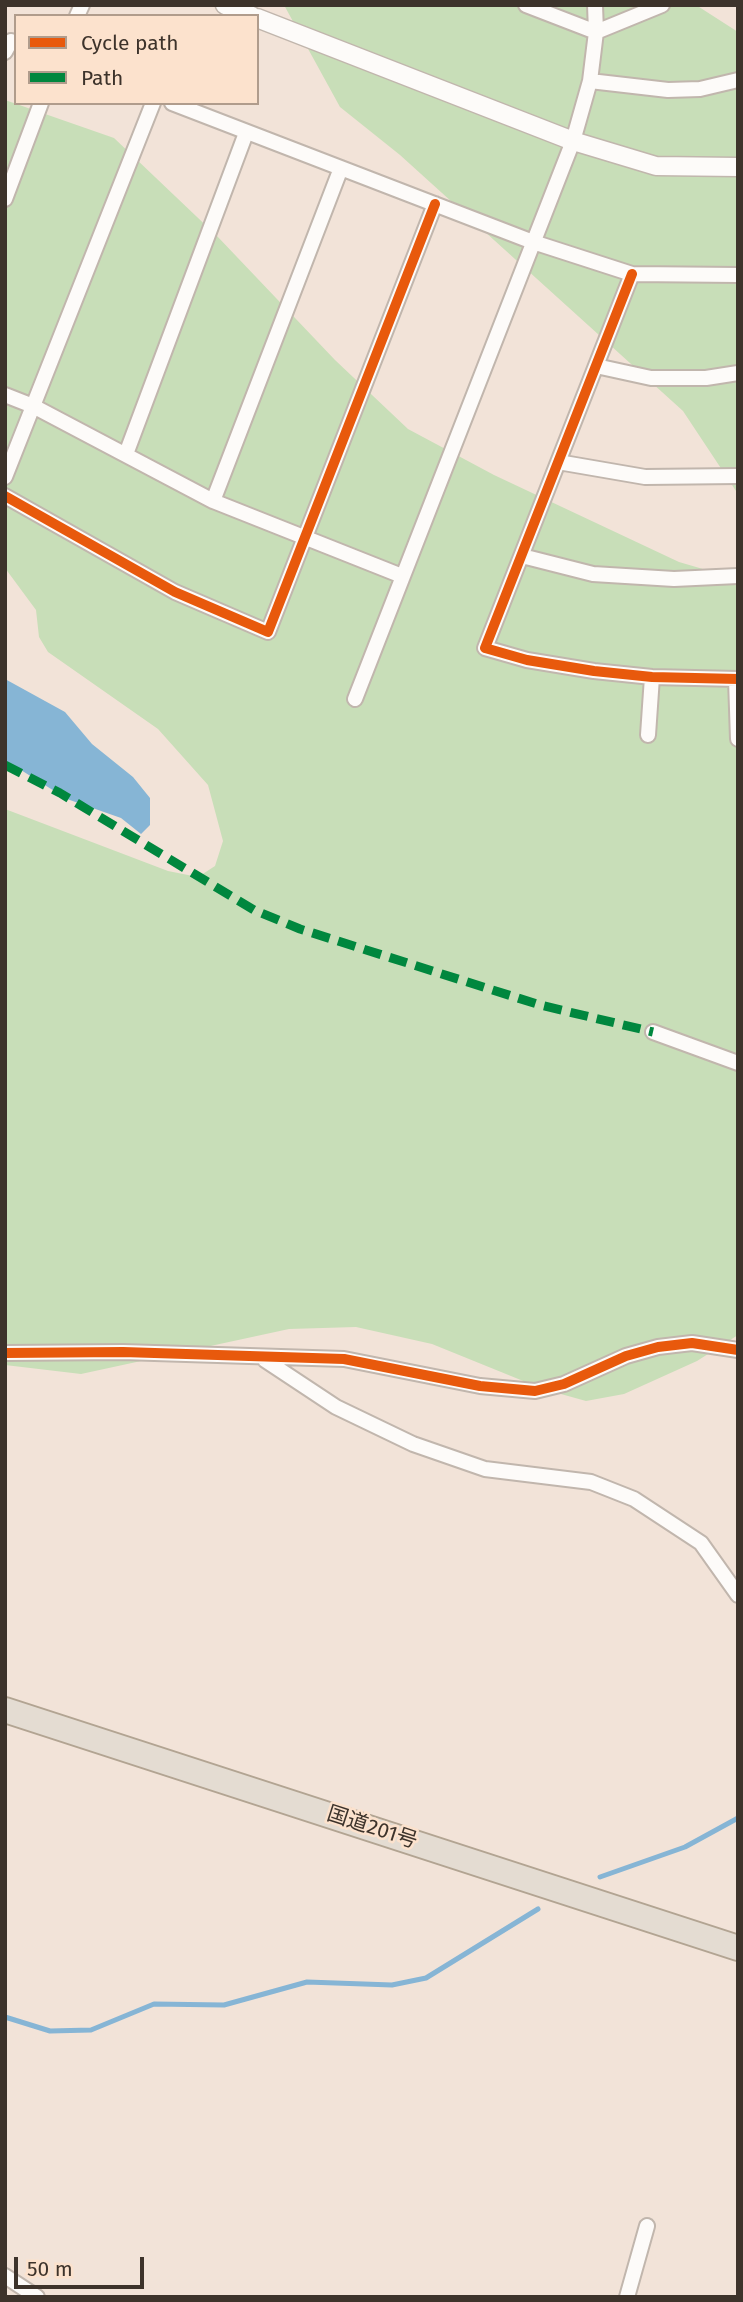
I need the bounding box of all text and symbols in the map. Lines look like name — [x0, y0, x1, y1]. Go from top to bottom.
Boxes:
legend — [14, 14, 259, 105]
text: Cycle path — [81, 30, 179, 56]
text: Path — [81, 65, 123, 91]
street label: 国道201号 — [324, 1802, 420, 1854]
scale bar — [18, 2242, 147, 2286]
text: 50 m — [27, 2256, 73, 2282]

